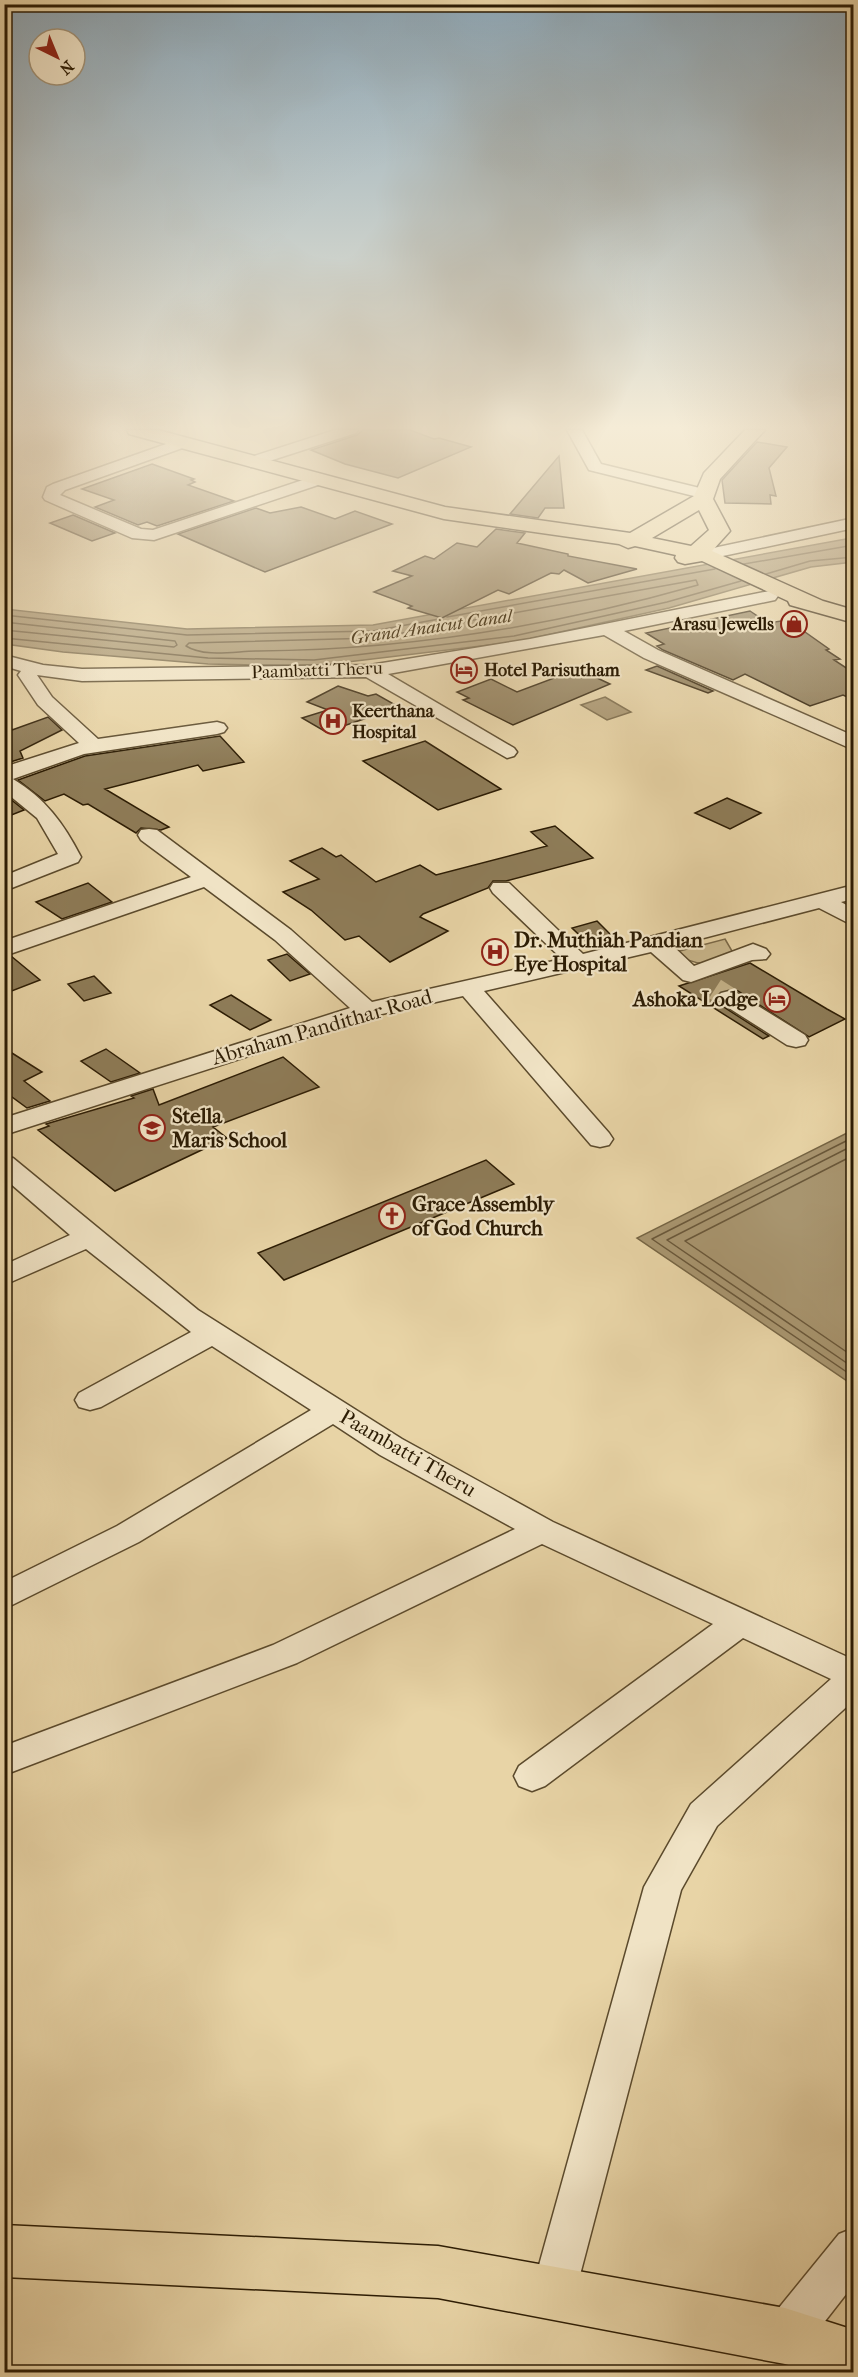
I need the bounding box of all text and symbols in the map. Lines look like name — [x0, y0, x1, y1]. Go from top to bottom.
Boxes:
north arrow — [27, 27, 87, 87]
text: N — [55, 57, 78, 79]
water label: Grand Anaicut Canal — [349, 605, 516, 649]
shop icon: Arasu Jewells — [779, 609, 809, 639]
place label: Arasu Jewells — [671, 614, 774, 635]
hotel icon: Hotel Parisutham — [449, 655, 479, 685]
street label: Paambatti Theru — [251, 658, 383, 683]
place label: Hotel Parisutham — [484, 660, 621, 681]
place label: Keerthana Hospital — [352, 701, 435, 743]
hospital icon: Keerthana Hospital — [318, 706, 348, 736]
place label: Dr. Muthiah Pandian Eye Hospital — [514, 928, 704, 976]
hospital icon: Dr. Muthiah Pandian Eye Hospital — [480, 937, 510, 967]
street label: Abraham Pandithar Road — [208, 984, 435, 1070]
hotel icon: Ashoka Lodge — [762, 984, 792, 1014]
place label: Ashoka Lodge — [631, 987, 759, 1011]
place label: Stella Maris School — [171, 1104, 287, 1152]
school or university icon: Stella Maris School — [137, 1113, 167, 1143]
place label: Grace Assembly of God Church — [412, 1192, 556, 1240]
church icon: Grace Assembly of God Church — [377, 1201, 407, 1231]
street label: Paambatti Theru — [336, 1404, 480, 1502]

